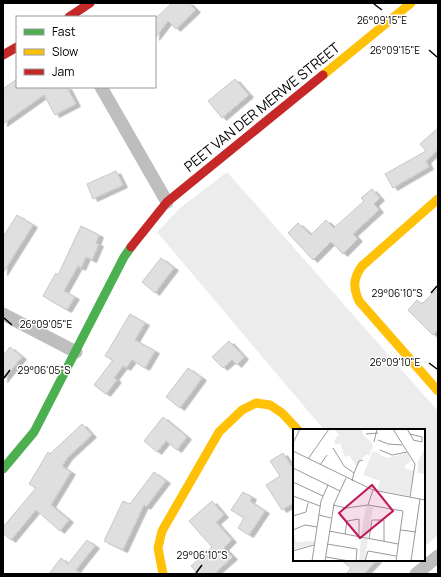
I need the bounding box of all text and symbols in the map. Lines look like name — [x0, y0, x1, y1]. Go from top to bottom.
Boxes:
text: 26°09'15"E — [357, 13, 407, 27]
legend — [16, 16, 156, 88]
text: Fast — [52, 23, 76, 40]
street label: PEET VAN DER MERWE STREET — [180, 37, 344, 175]
text: Slow — [52, 43, 78, 60]
text: 26°09'15"E — [370, 43, 420, 57]
text: Jam — [52, 63, 74, 80]
text: 29°06'10"S — [372, 286, 422, 300]
text: 26°09'05"E — [20, 317, 72, 331]
text: 26°09'10"E — [370, 355, 421, 369]
text: 29°06'05"S — [18, 363, 70, 377]
inset map — [293, 429, 425, 561]
text: 29°06'10"S — [177, 548, 227, 562]

